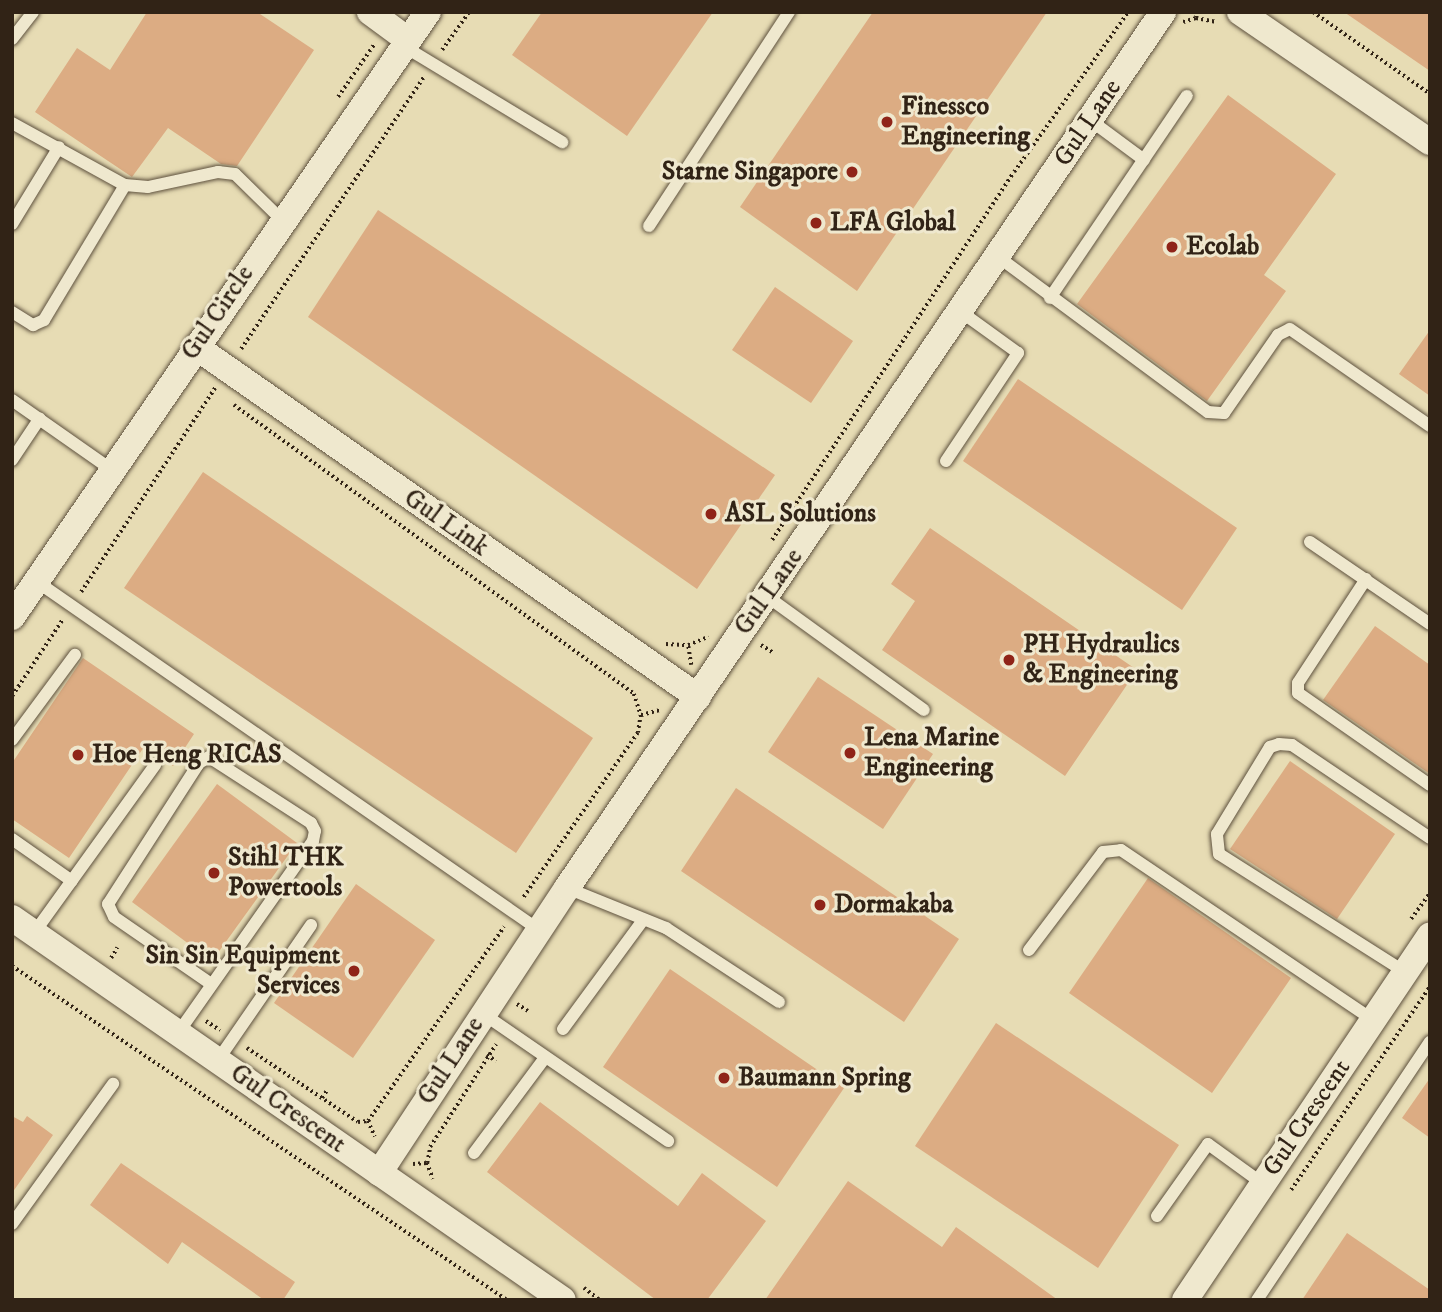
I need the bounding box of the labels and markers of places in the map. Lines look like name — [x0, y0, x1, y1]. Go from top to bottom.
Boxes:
place label: Finessco Engineering — [901, 91, 1030, 152]
marker: Finessco Engineering — [879, 114, 895, 130]
place label: Starne Singapore — [662, 156, 838, 188]
marker: Starne Singapore — [844, 164, 860, 180]
place label: LFA Global — [830, 207, 956, 239]
marker: LFA Global — [808, 215, 824, 231]
place label: Ecolab — [1186, 231, 1259, 263]
marker: Ecolab — [1164, 239, 1180, 255]
place label: ASL Solutions — [725, 498, 876, 530]
marker: ASL Solutions — [703, 506, 719, 522]
place label: PH Hydraulics & Engineering — [1023, 629, 1180, 690]
marker: PH Hydraulics & Engineering — [1001, 652, 1017, 668]
place label: Lena Marine Engineering — [864, 722, 999, 784]
place label: Hoe Heng RICAS — [92, 739, 282, 771]
marker: Lena Marine Engineering — [842, 745, 858, 761]
marker: Hoe Heng RICAS — [70, 747, 86, 763]
place label: Stihl THK Powertools — [228, 842, 343, 903]
marker: Stihl THK Powertools — [206, 865, 222, 881]
place label: Dormakaba — [834, 889, 953, 921]
marker: Dormakaba — [812, 897, 828, 913]
place label: Sin Sin Equipment Services — [145, 940, 340, 1002]
marker: Sin Sin Equipment Services — [346, 963, 362, 979]
place label: Baumann Spring — [738, 1062, 911, 1094]
marker: Baumann Spring — [716, 1070, 732, 1086]

